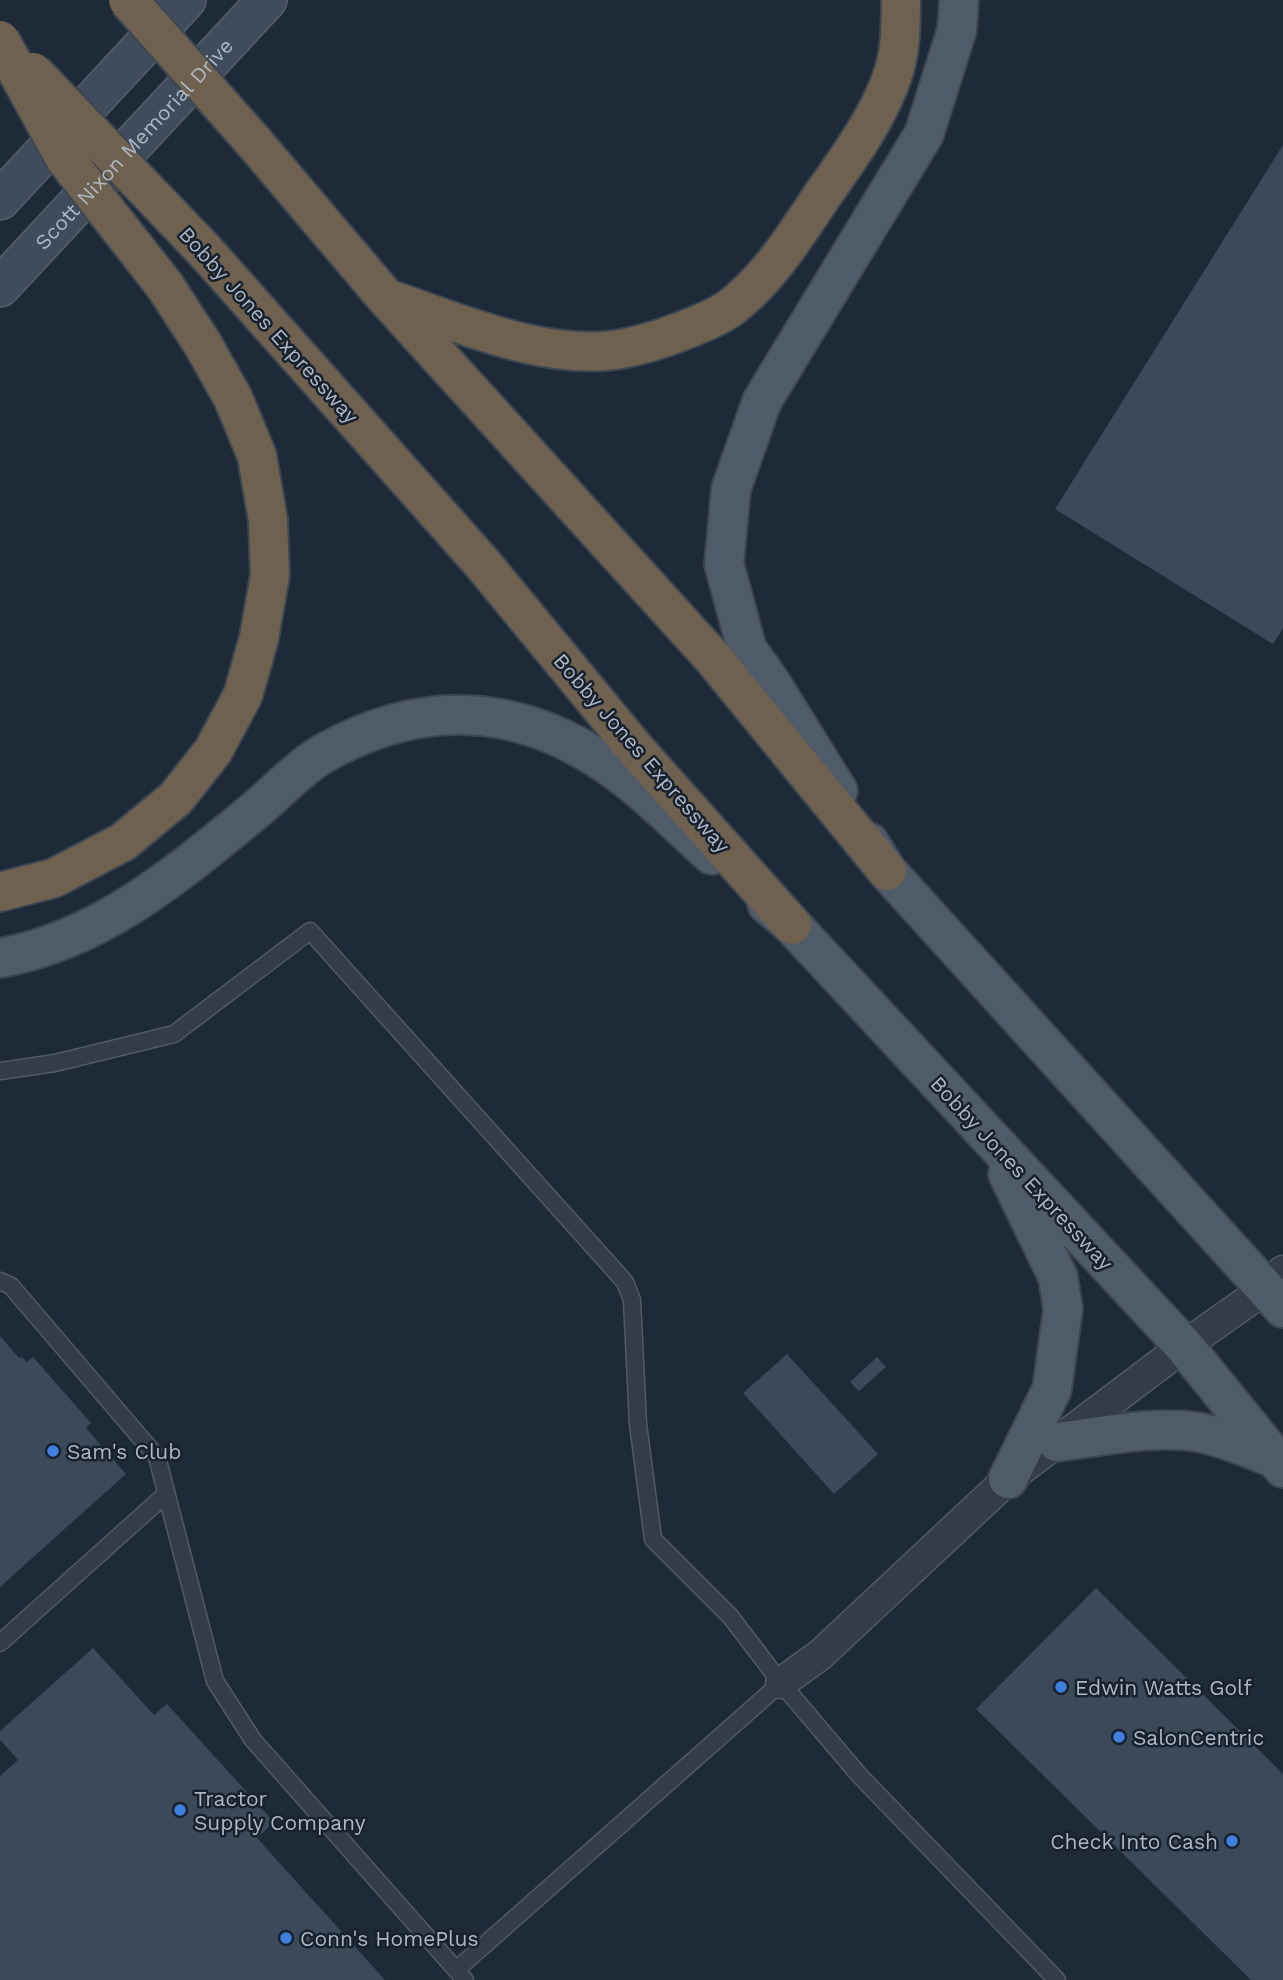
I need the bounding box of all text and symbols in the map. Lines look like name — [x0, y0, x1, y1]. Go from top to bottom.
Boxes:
street label: Scott Nixon Memorial Drive — [29, 33, 238, 254]
street label: Bobby Jones Expressway — [174, 222, 364, 429]
street label: Bobby Jones Expressway — [549, 648, 736, 858]
street label: Bobby Jones Expressway — [926, 1071, 1119, 1275]
place label: Sam's Club — [67, 1439, 181, 1464]
marker: Sam's Club — [45, 1443, 61, 1459]
place label: Edwin Watts Golf — [1075, 1675, 1252, 1700]
marker: Edwin Watts Golf — [1053, 1679, 1069, 1695]
place label: SalonCentric — [1133, 1725, 1264, 1750]
marker: SalonCentric — [1111, 1729, 1127, 1745]
place label: Tractor Supply Company — [194, 1786, 366, 1835]
marker: Tractor Supply Company — [172, 1802, 188, 1818]
place label: Check Into Cash — [1050, 1829, 1218, 1854]
marker: Check Into Cash — [1224, 1833, 1240, 1849]
place label: Conn's HomePlus — [300, 1926, 478, 1951]
marker: Conn's HomePlus — [278, 1930, 294, 1946]

